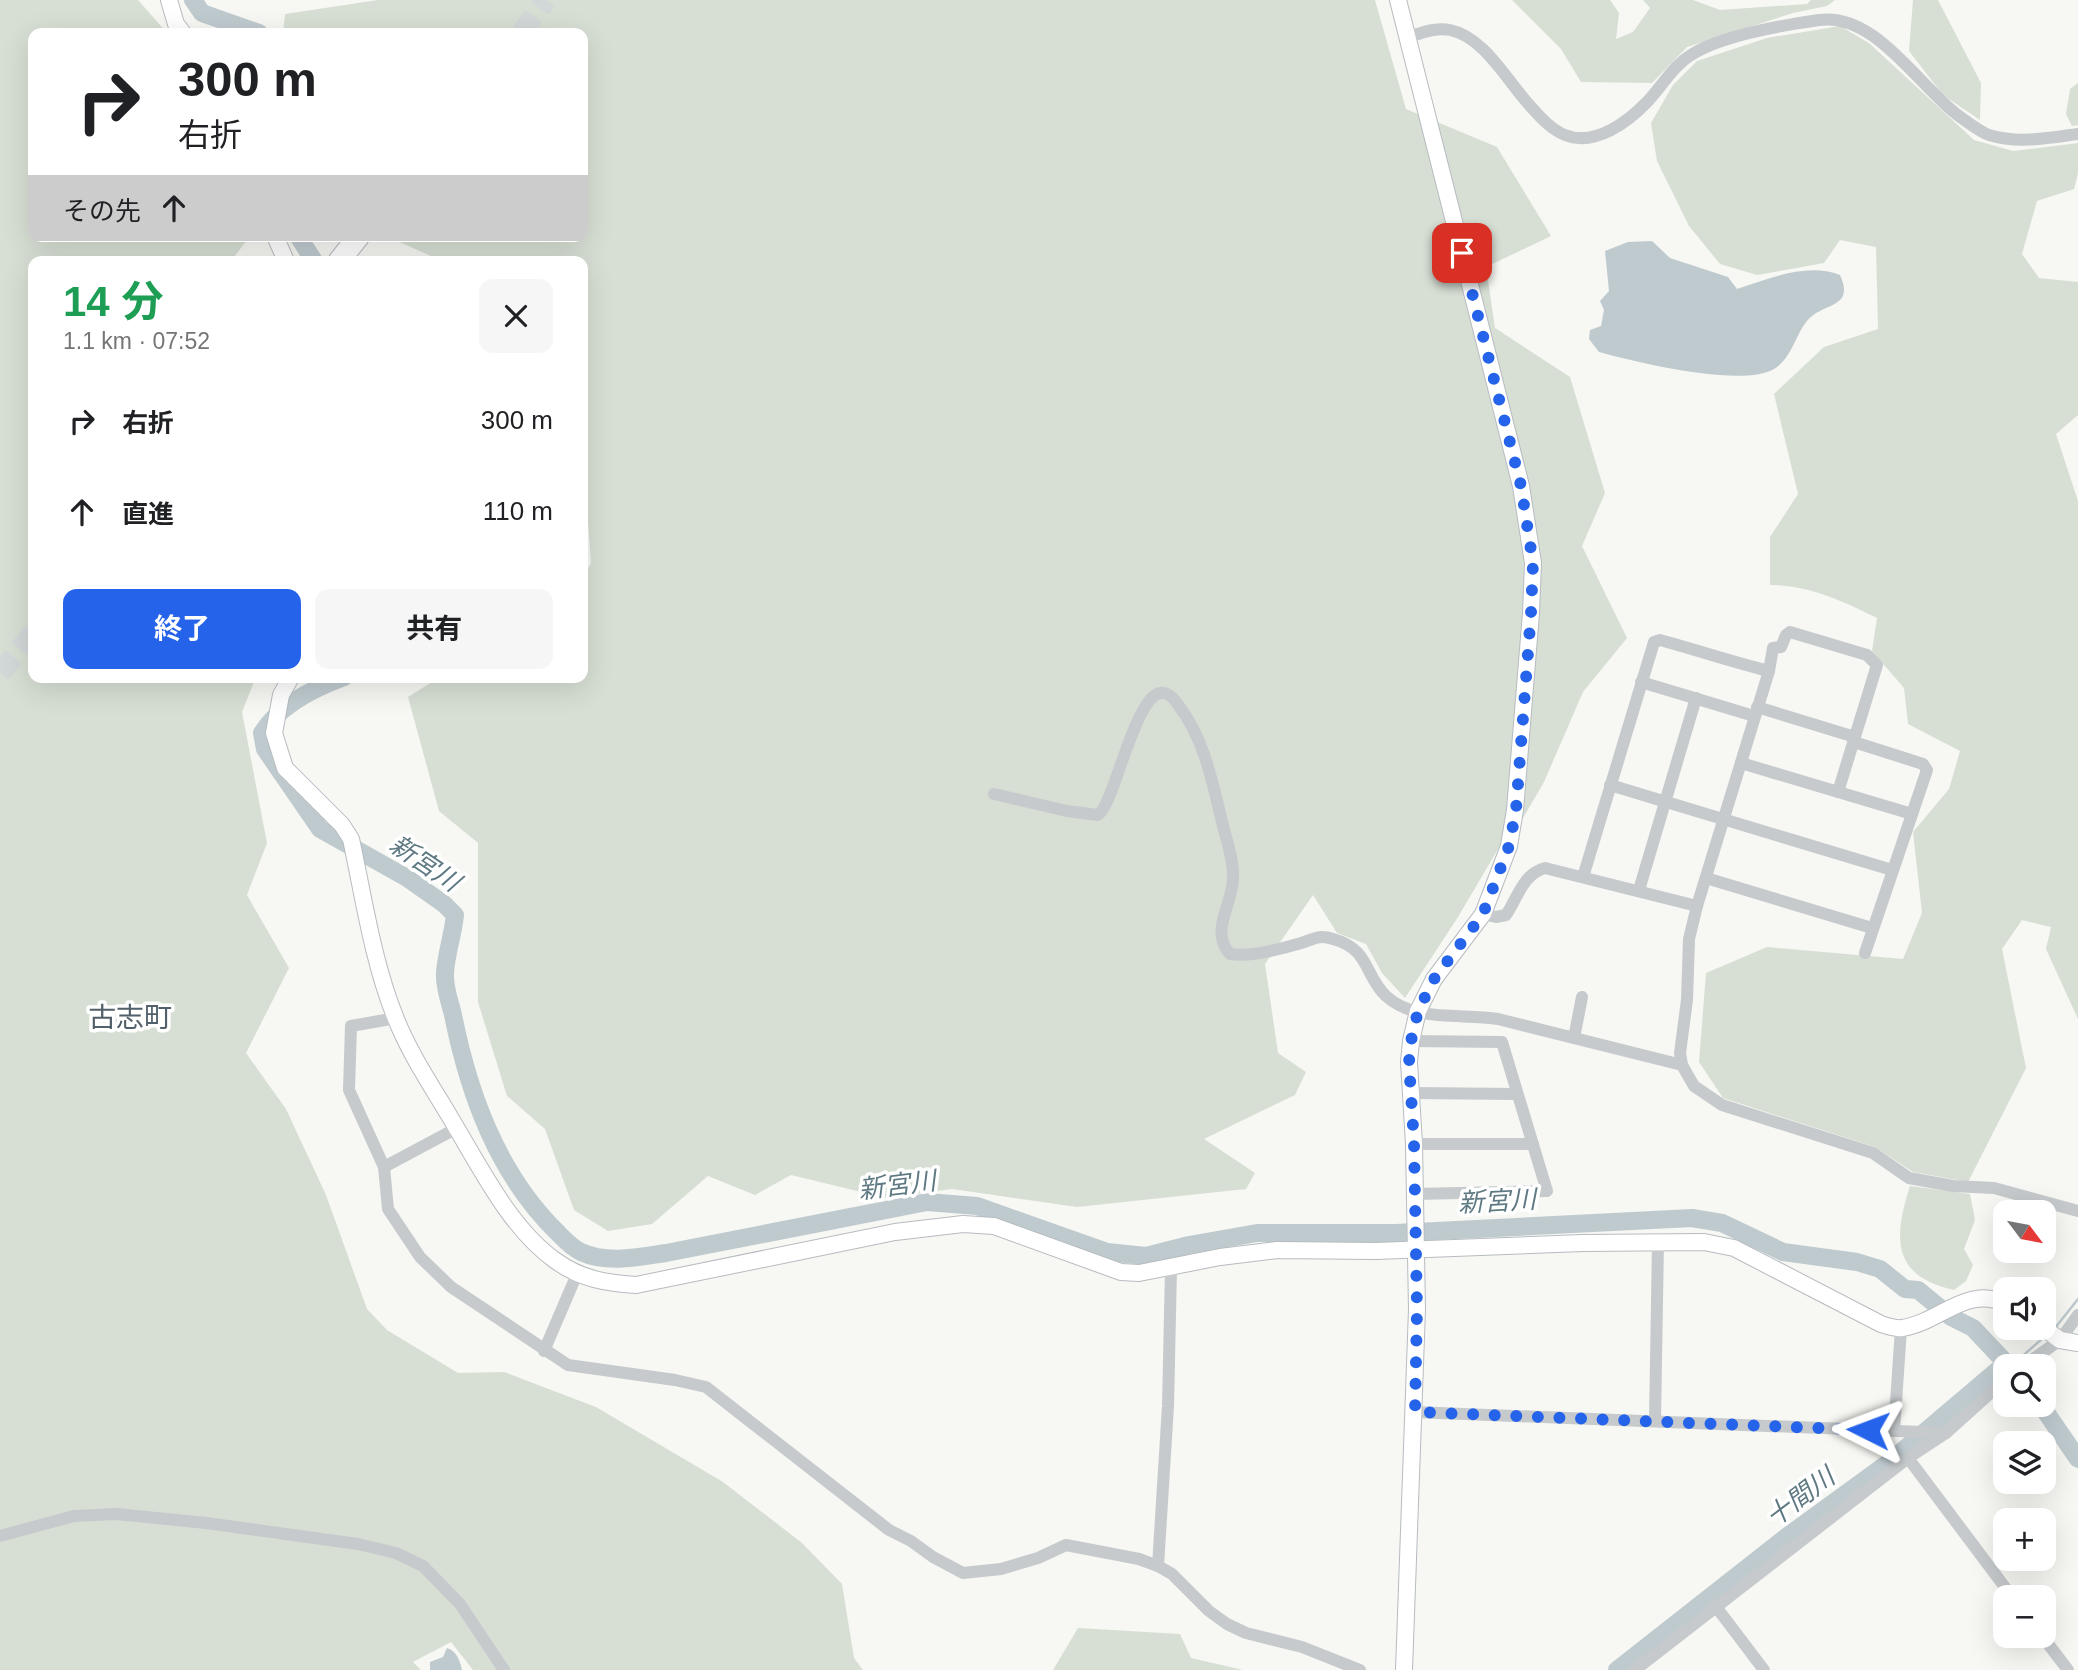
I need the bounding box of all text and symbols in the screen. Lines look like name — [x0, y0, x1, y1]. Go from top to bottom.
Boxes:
text: 300 m — [178, 52, 317, 106]
icon: right — [63, 56, 154, 147]
text: 右折 — [178, 117, 242, 153]
icon: ahead — [155, 189, 193, 227]
text: その先 — [63, 196, 141, 226]
pin — [1432, 223, 1492, 283]
icon: arrive — [1443, 234, 1481, 272]
text: 14 分 — [63, 278, 163, 325]
button: close — [479, 279, 553, 353]
text: 1.1 km · 07:52 — [63, 328, 210, 354]
icon: right — [63, 402, 101, 440]
text: 300 m — [481, 405, 553, 435]
text: 右折 — [122, 408, 174, 438]
icon: ahead — [63, 493, 101, 531]
text: 110 m — [483, 496, 553, 526]
text: 直進 — [122, 499, 174, 529]
button: 終了 — [63, 589, 301, 669]
button: 共有 — [315, 589, 553, 669]
water label: 新宮川 — [384, 829, 468, 899]
district label: 古志町 — [88, 1002, 172, 1033]
water label: 新宮川 — [856, 1165, 941, 1205]
water label: 新宮川 — [1457, 1184, 1540, 1218]
north arrow — [1993, 1200, 2056, 1264]
map controls — [1993, 1200, 2056, 1648]
button: sound — [1993, 1277, 2056, 1340]
button: search — [1993, 1354, 2056, 1417]
position arrow — [1831, 1393, 1905, 1467]
button: layers — [1993, 1431, 2056, 1494]
water label: 十間川 — [1760, 1460, 1843, 1532]
button: + — [1993, 1508, 2056, 1571]
button: − — [1993, 1585, 2056, 1648]

